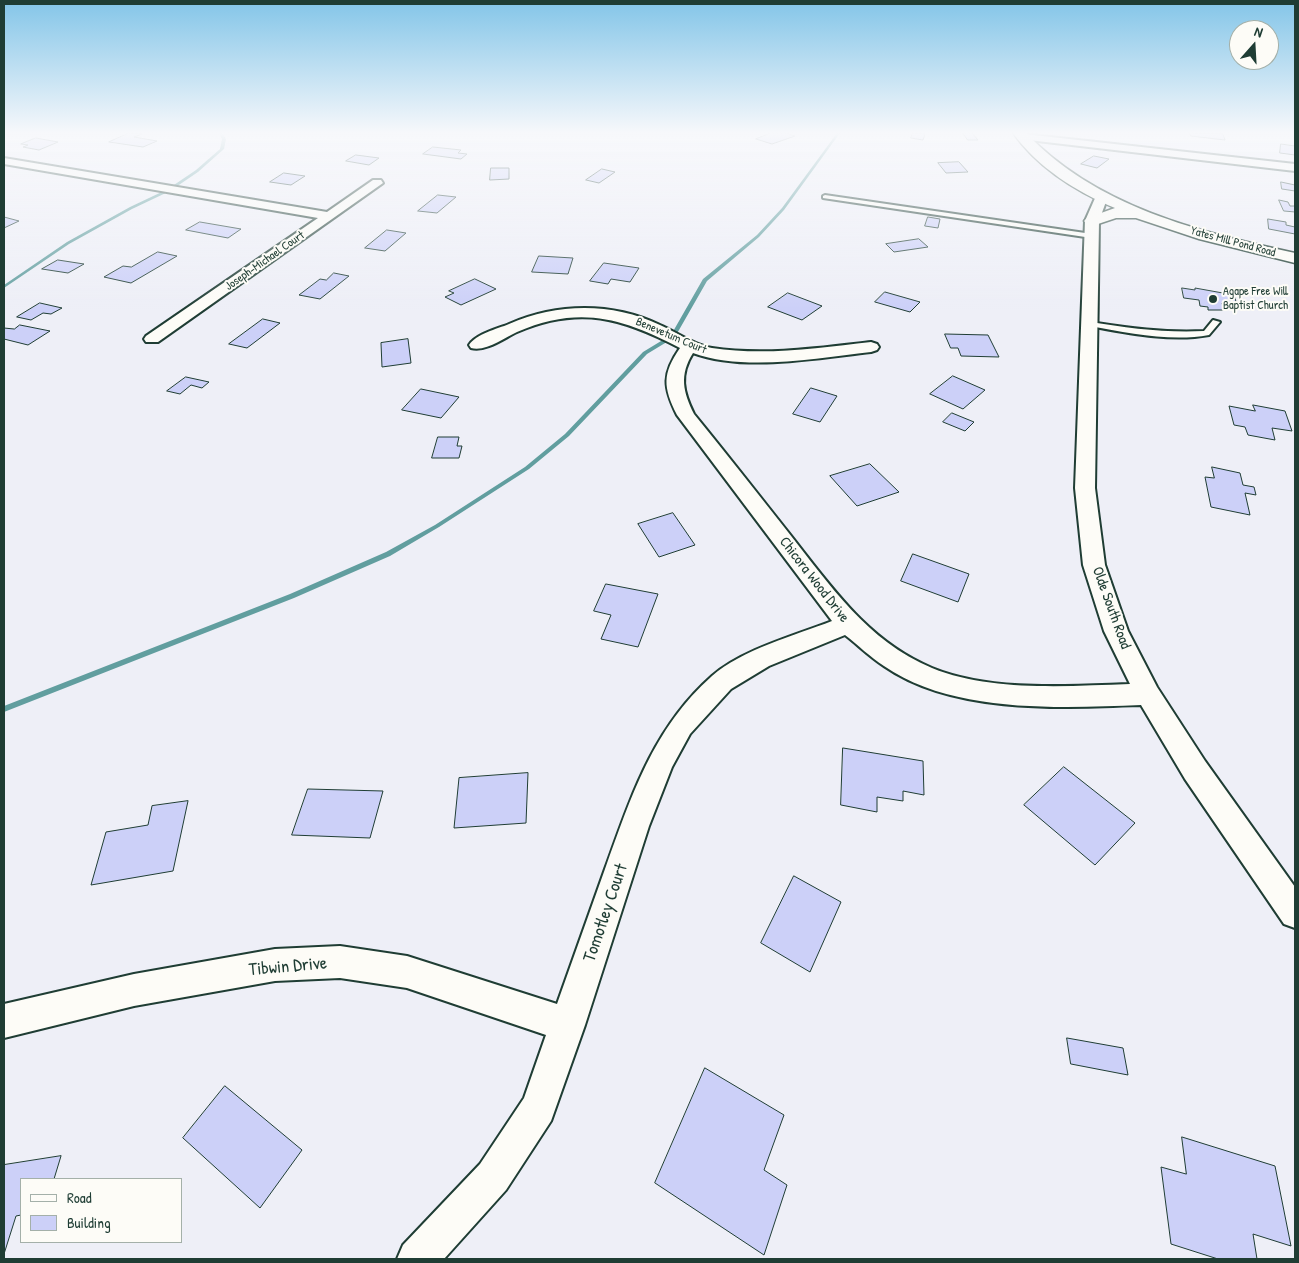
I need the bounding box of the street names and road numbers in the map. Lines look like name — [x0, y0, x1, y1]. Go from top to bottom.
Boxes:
street label: Yates Mill Pond Road — [1189, 224, 1277, 260]
street label: Joseph-Michael Court — [223, 228, 307, 294]
street label: Benevetum Court — [633, 315, 709, 357]
street label: Chicora Wood Drive — [775, 534, 853, 626]
street label: Olde South Road — [1088, 565, 1134, 651]
street label: Tomotley Court — [579, 861, 633, 965]
street label: Tibwin Drive — [248, 953, 328, 981]

